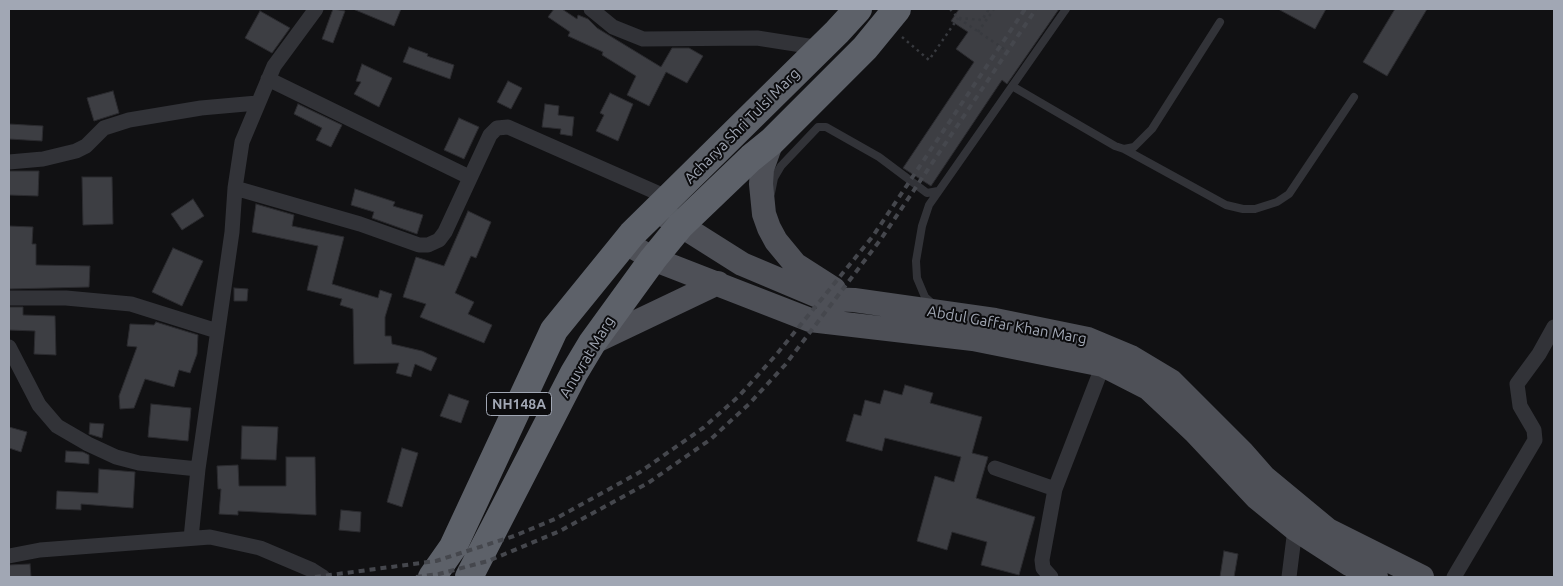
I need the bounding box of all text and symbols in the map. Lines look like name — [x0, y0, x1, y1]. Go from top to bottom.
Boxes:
street label: Acharya Shri Tulsi Marg — [681, 65, 803, 187]
street label: Abdul Gaffar Khan Marg — [926, 302, 1088, 348]
street label: Anuvrat Marg — [556, 313, 618, 401]
road number: NH148A — [486, 392, 552, 416]

